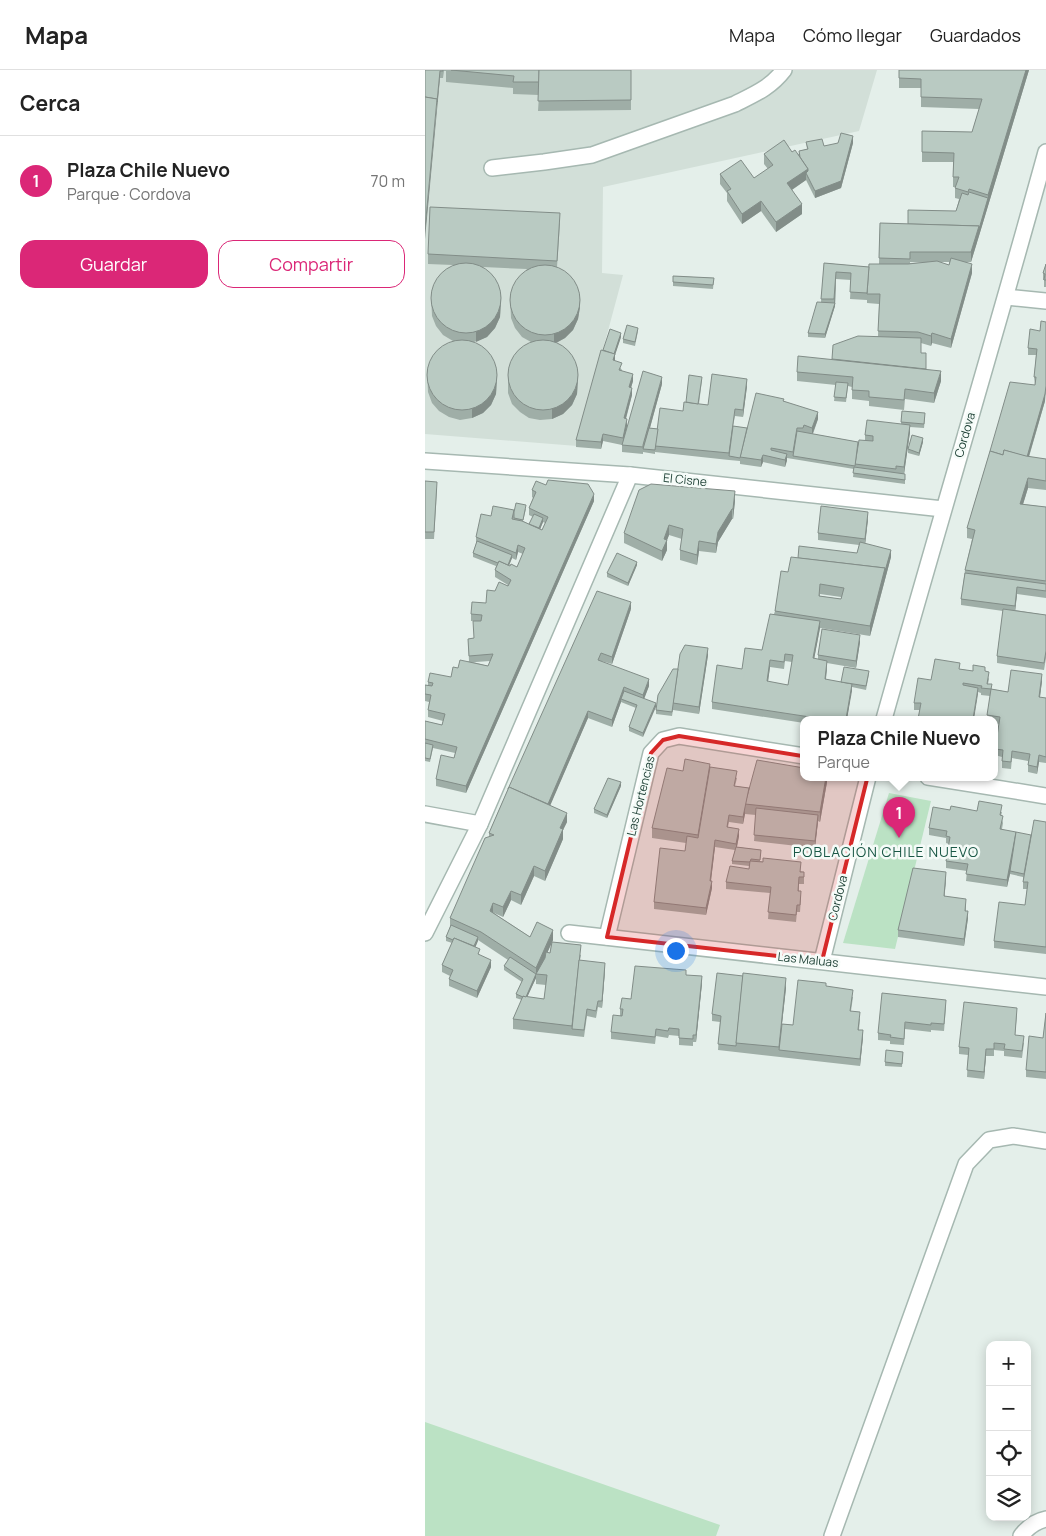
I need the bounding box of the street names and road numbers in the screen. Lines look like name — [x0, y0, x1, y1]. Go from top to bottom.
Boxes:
street label: Cordova — [950, 410, 979, 459]
street label: El Cisne — [662, 469, 708, 490]
street label: Las Hortencias — [622, 754, 659, 838]
street label: Cordova — [824, 873, 851, 922]
street label: Las Maluas — [777, 948, 839, 971]

